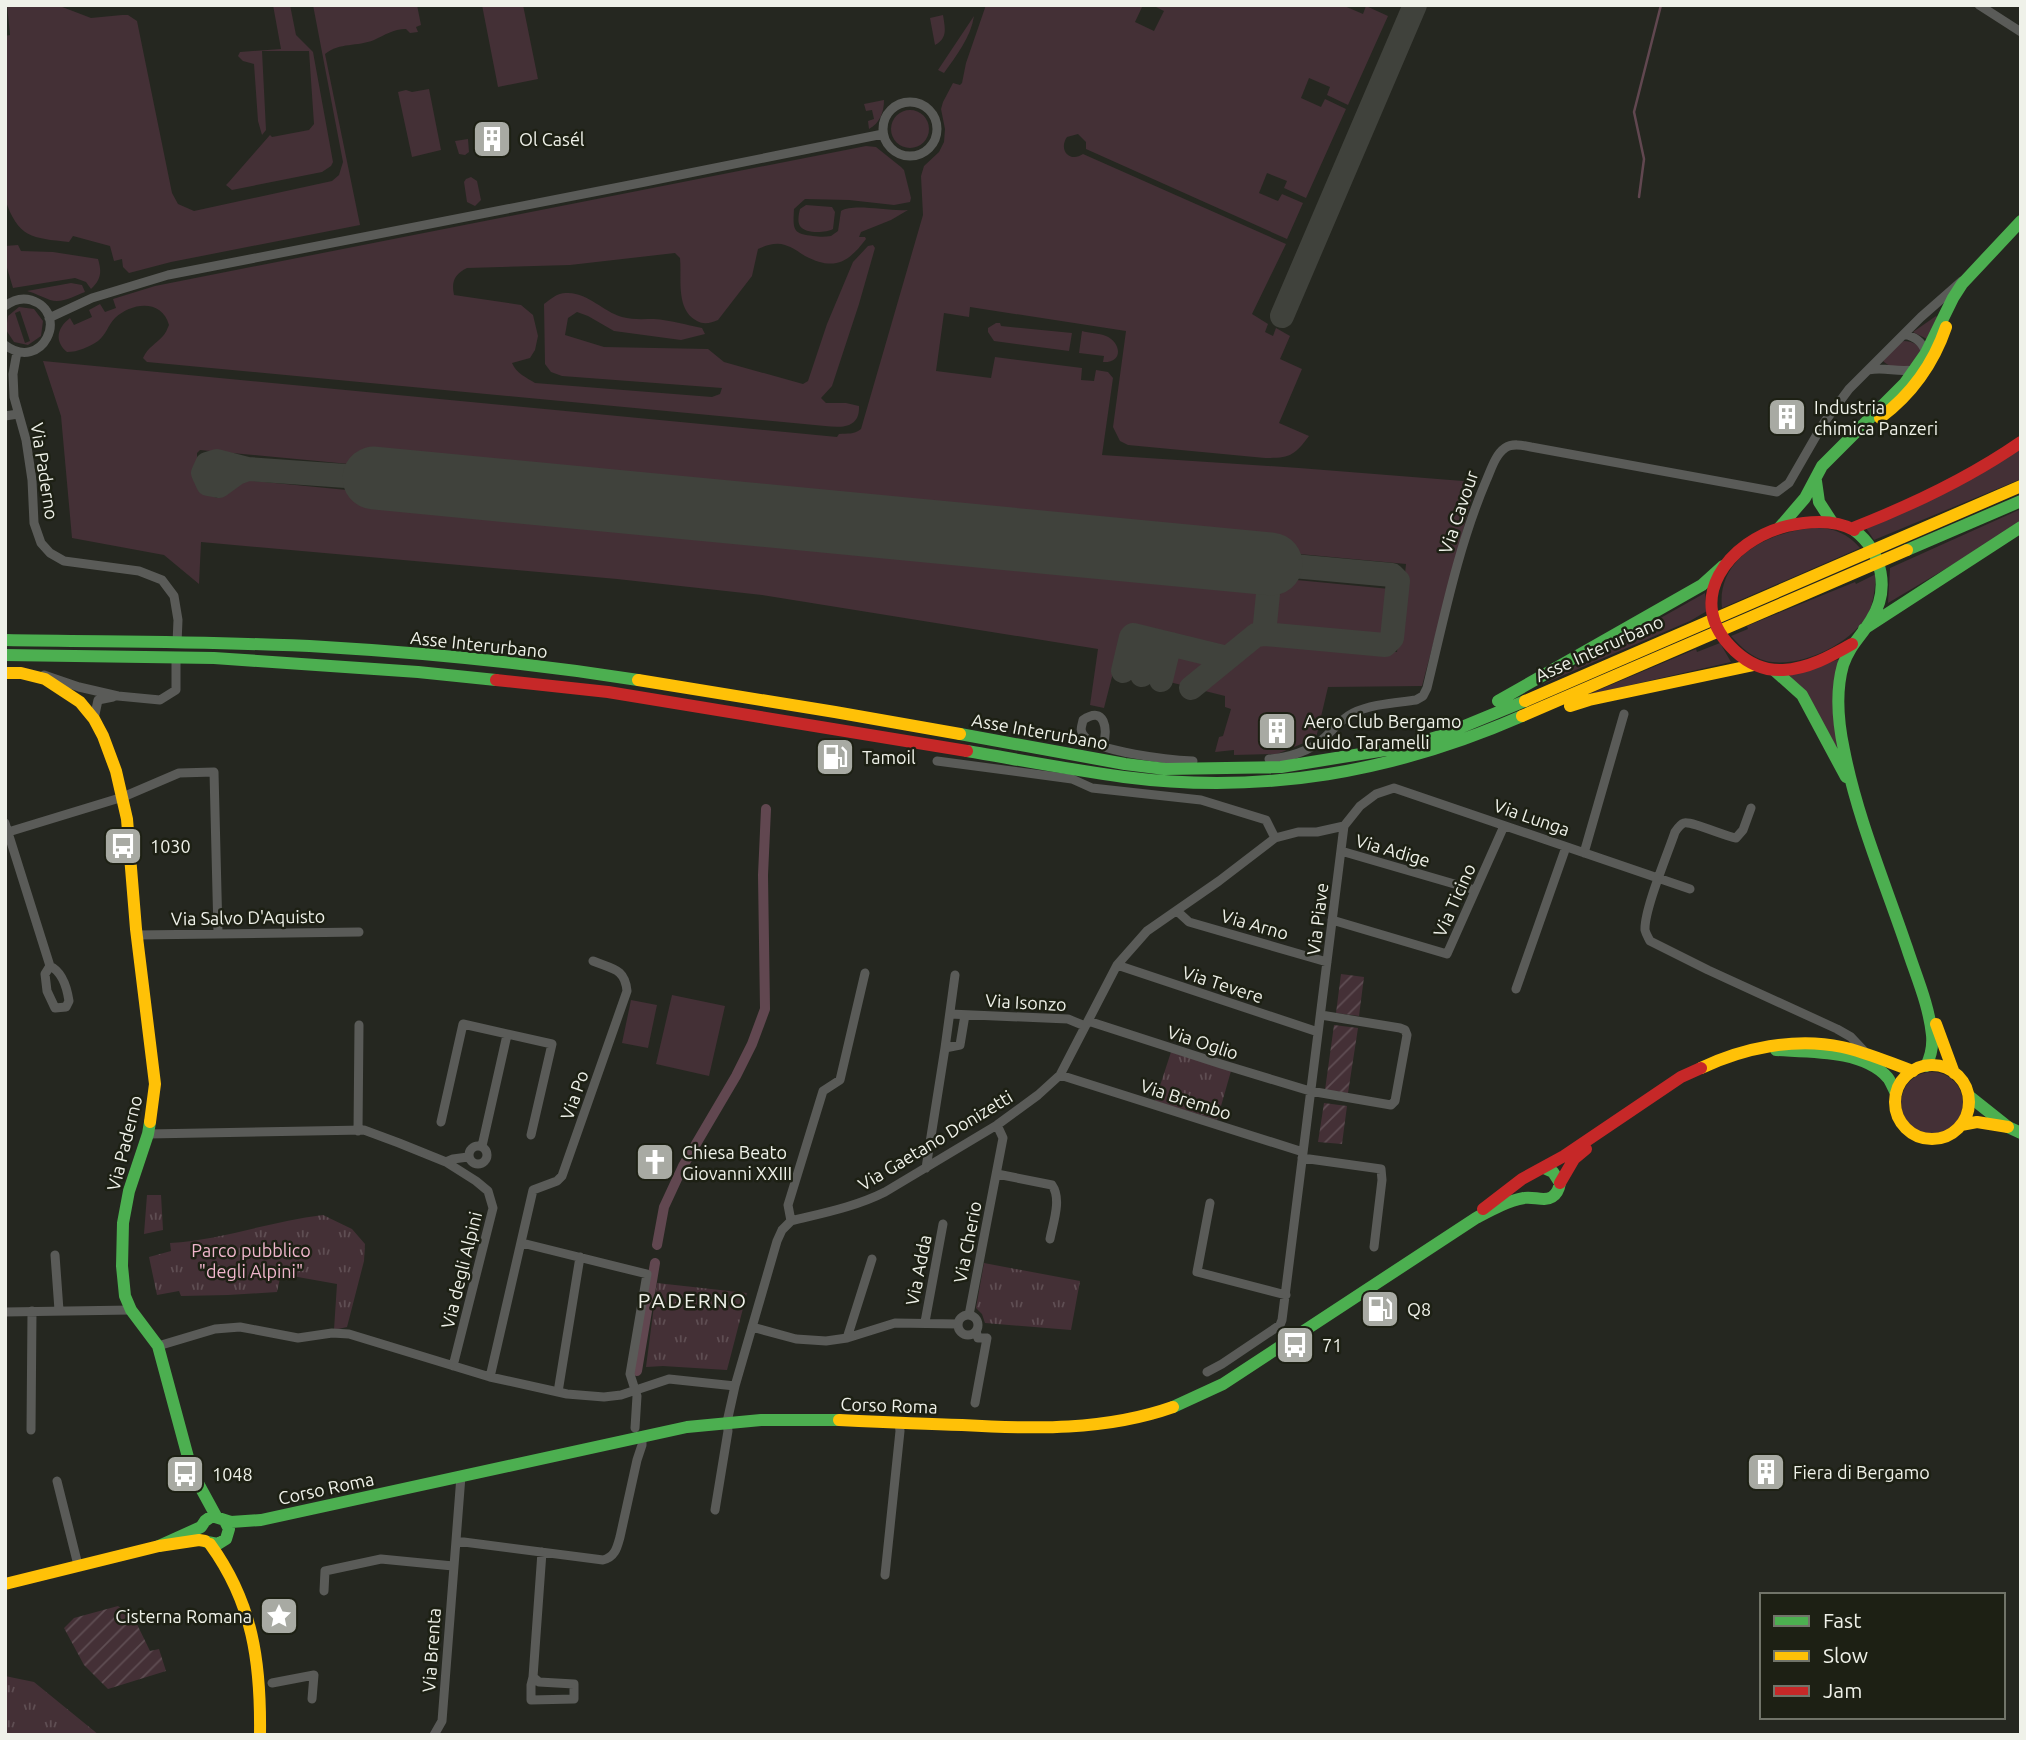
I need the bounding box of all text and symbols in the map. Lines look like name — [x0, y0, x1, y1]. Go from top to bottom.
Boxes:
building icon: Ol Casél — [471, 118, 513, 160]
place label: Ol Casél — [519, 129, 585, 149]
building icon: Industria chimica Panzeri — [1766, 396, 1808, 438]
place label: Industria chimica Panzeri — [1814, 397, 1938, 438]
street label: Via Paderno — [27, 421, 63, 521]
street label: Via Cavour — [1434, 468, 1482, 556]
street label: Asse Interurbano — [1532, 611, 1666, 685]
street label: Asse Interurbano — [409, 627, 549, 661]
street label: Asse Interurbano — [970, 709, 1110, 753]
building icon: Aero Club Bergamo Guido Taramelli — [1256, 710, 1298, 752]
place label: Aero Club Bergamo Guido Taramelli — [1304, 711, 1462, 752]
fuel station icon: Tamoil — [814, 736, 856, 778]
place label: Tamoil — [862, 747, 916, 767]
street label: Via Lunga — [1491, 795, 1573, 839]
bus stop icon: 1030 — [102, 825, 144, 867]
street label: Via Adige — [1353, 830, 1433, 870]
place label: 1030 — [150, 836, 191, 856]
street label: Via Ticino — [1429, 860, 1479, 940]
street label: Via Piave — [1303, 882, 1331, 956]
street label: Via Arno — [1219, 905, 1291, 943]
street label: Via Salvo D'Aquisto — [171, 906, 325, 928]
street label: Via Tevere — [1180, 961, 1266, 1007]
street label: Via Isonzo — [985, 990, 1067, 1014]
street label: Via Oglio — [1165, 1021, 1241, 1063]
street label: Via Po — [556, 1068, 592, 1122]
street label: Via Brembo — [1138, 1075, 1234, 1123]
street label: Via Gaetano Donizetti — [854, 1086, 1016, 1194]
street label: Via Paderno — [102, 1093, 146, 1193]
church icon: Chiesa Beato Giovanni XXIII — [634, 1141, 676, 1183]
place label: Chiesa Beato Giovanni XXIII — [682, 1142, 792, 1183]
street label: Via Cherio — [949, 1199, 985, 1285]
street label: Via degli Alpini — [437, 1209, 485, 1331]
street label: Via Adda — [901, 1233, 935, 1307]
park label: Parco pubblico "degli Alpini" — [191, 1240, 311, 1281]
district label: PADERNO — [638, 1288, 748, 1312]
fuel station icon: Q8 — [1359, 1288, 1401, 1330]
place label: Q8 — [1407, 1299, 1431, 1320]
bus stop icon: 71 — [1274, 1324, 1316, 1366]
place label: 71 — [1322, 1335, 1342, 1355]
street label: Corso Roma — [840, 1393, 938, 1417]
building icon: Fiera di Bergamo — [1745, 1451, 1787, 1493]
bus stop icon: 1048 — [164, 1453, 206, 1495]
place label: Fiera di Bergamo — [1793, 1462, 1930, 1482]
place label: 1048 — [212, 1464, 253, 1484]
street label: Corso Roma — [276, 1468, 376, 1508]
legend — [1760, 1593, 2005, 1719]
place icon: Cisterna Romana — [258, 1595, 300, 1637]
place label: Cisterna Romana — [115, 1606, 252, 1626]
street label: Via Brenta — [418, 1607, 444, 1693]
text: Fast — [1823, 1608, 1861, 1632]
text: Slow — [1823, 1643, 1868, 1667]
text: Jam — [1823, 1678, 1862, 1702]

